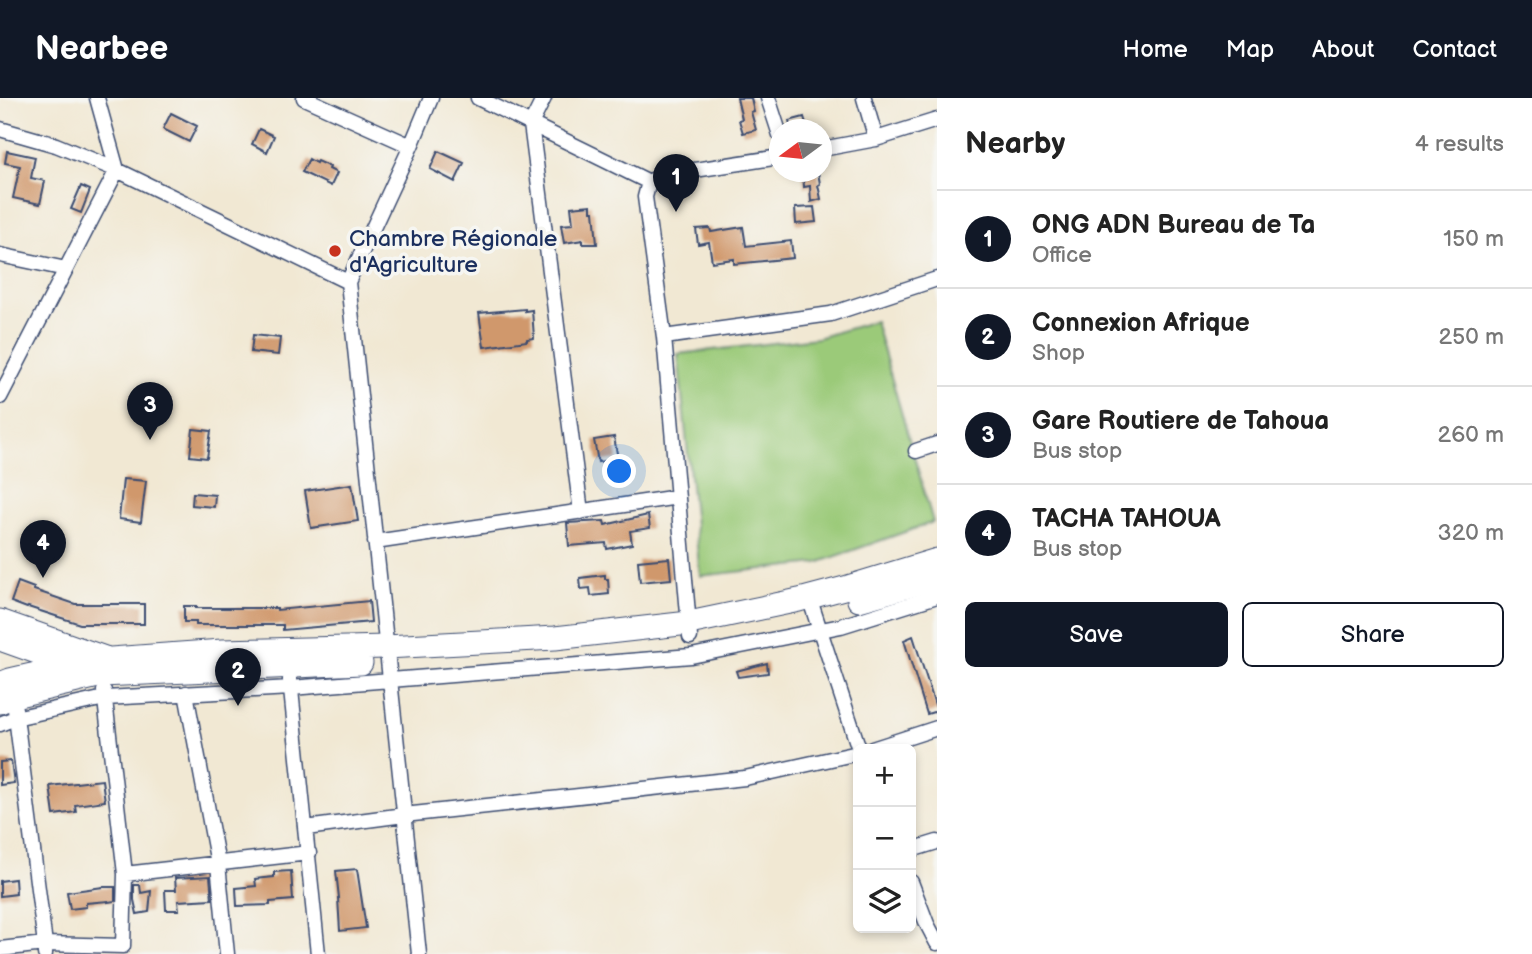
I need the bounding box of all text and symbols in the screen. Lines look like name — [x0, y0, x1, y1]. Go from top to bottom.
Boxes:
text: Nearbee — [35, 29, 168, 69]
text: Home — [1123, 35, 1188, 64]
text: Map — [1226, 35, 1274, 64]
text: About — [1312, 35, 1374, 64]
text: Contact — [1412, 35, 1497, 64]
north arrow — [769, 119, 832, 182]
text: Nearby — [965, 126, 1065, 162]
text: 4 results — [1415, 130, 1504, 158]
pin: 1 — [653, 154, 699, 212]
text: ONG ADN Bureau de Ta — [1032, 210, 1315, 241]
place label: Chambre Régionale d'Agriculture — [349, 225, 557, 279]
text: 1 — [983, 225, 993, 253]
text: 150 m — [1443, 225, 1504, 253]
text: Office — [1032, 241, 1092, 269]
marker: Chambre Régionale d'Agriculture — [327, 243, 343, 259]
text: Connexion Afrique — [1032, 308, 1250, 339]
text: 2 — [981, 323, 995, 351]
text: 250 m — [1438, 323, 1504, 351]
text: Shop — [1032, 339, 1085, 367]
pin: 3 — [127, 382, 173, 440]
text: Gare Routiere de Tahoua — [1032, 406, 1329, 437]
text: 3 — [981, 421, 995, 449]
text: 260 m — [1438, 421, 1504, 449]
text: Bus stop — [1032, 437, 1122, 465]
your location — [602, 454, 636, 488]
text: TACHA TAHOUA — [1032, 504, 1221, 535]
text: 4 — [981, 519, 995, 547]
text: 320 m — [1438, 519, 1504, 547]
pin: 4 — [20, 520, 66, 578]
text: Bus stop — [1032, 535, 1122, 563]
button: Save — [965, 602, 1228, 667]
button: Share — [1242, 602, 1504, 667]
pin: 2 — [215, 648, 261, 706]
map controls — [853, 744, 916, 933]
button: + — [853, 744, 916, 807]
button: − — [853, 807, 916, 870]
button: layers — [853, 870, 916, 933]

